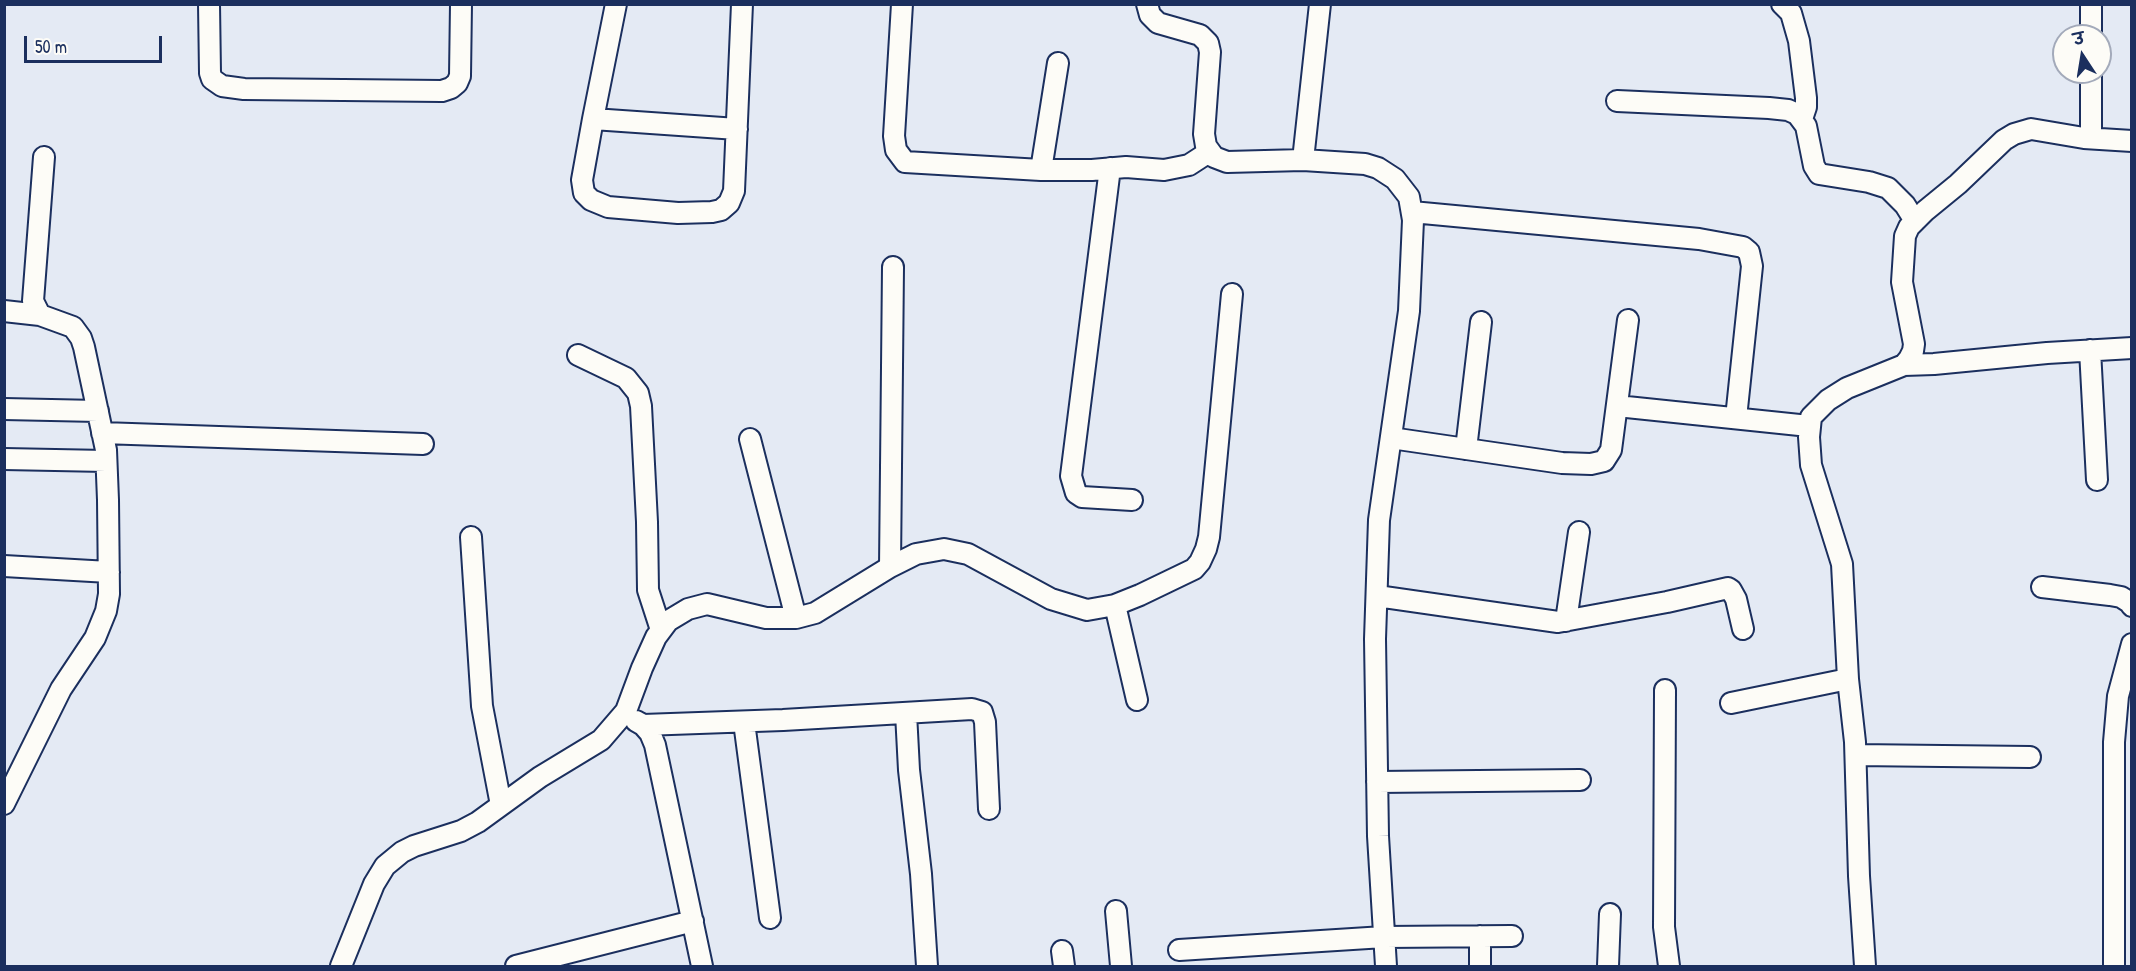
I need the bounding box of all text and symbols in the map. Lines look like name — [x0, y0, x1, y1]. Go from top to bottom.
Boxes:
scale bar — [27, 24, 165, 62]
north arrow — [2052, 24, 2112, 84]
text: उ — [2071, 26, 2086, 50]
text: 50 m — [35, 34, 67, 59]

